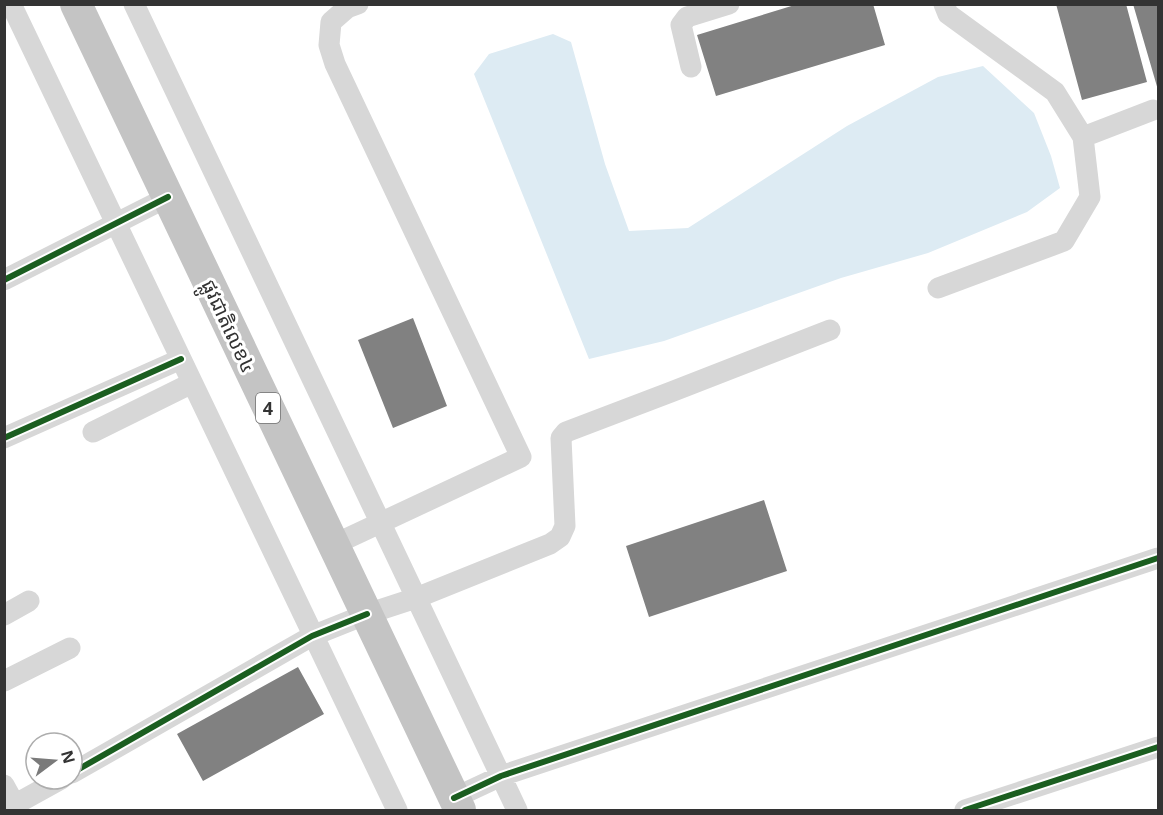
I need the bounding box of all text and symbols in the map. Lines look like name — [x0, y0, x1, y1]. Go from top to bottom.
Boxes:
street label: ផ្លូវជាតិលេខ៤ — [190, 275, 262, 380]
road number: 4 — [256, 393, 280, 423]
north arrow — [24, 731, 84, 791]
text: N — [56, 748, 81, 766]

